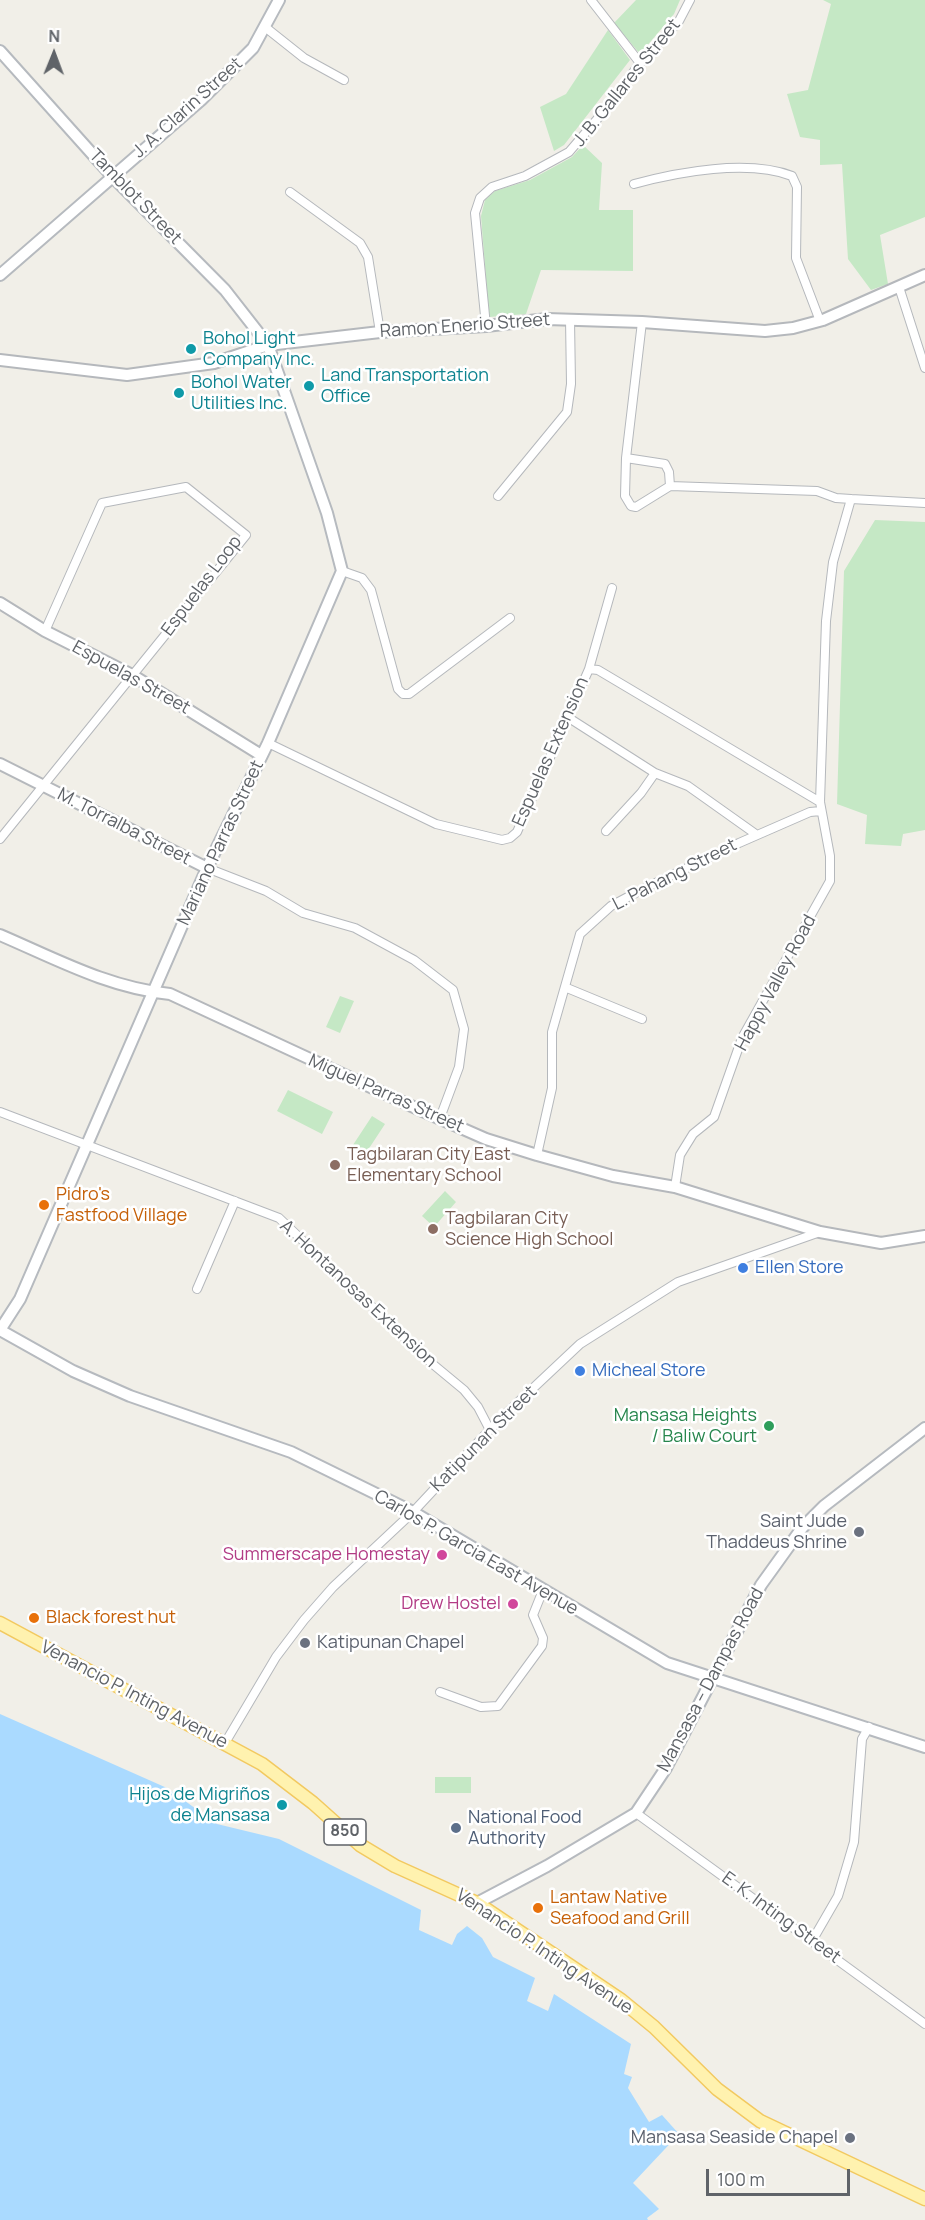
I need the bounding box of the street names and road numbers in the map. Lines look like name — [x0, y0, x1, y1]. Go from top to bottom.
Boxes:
street label: J. B. Gallares Street — [569, 15, 685, 151]
street label: J. A. Clarin Street — [129, 53, 247, 163]
street label: Tamblot Street — [84, 145, 186, 249]
street label: Ramon Enerio Street — [379, 309, 551, 343]
street label: Espuelas Loop — [157, 532, 247, 640]
street label: Espuelas Street — [68, 637, 194, 719]
street label: Espuelas Extension — [508, 674, 594, 830]
street label: Mariano Parras Street — [173, 757, 269, 929]
street label: M. Torralba Street — [54, 784, 194, 870]
street label: L. Pahang Street — [609, 834, 741, 916]
street label: Happy Valley Road — [731, 911, 821, 1055]
street label: Miguel Parras Street — [305, 1050, 467, 1138]
street label: A. Hontanosas Extension — [275, 1216, 441, 1372]
street label: Katipunan Street — [426, 1381, 542, 1497]
street label: Carlos P. Garcia East Avenue — [370, 1486, 582, 1620]
street label: Mansasa – Dampas Road — [653, 1584, 769, 1776]
street label: Venancio P. Inting Avenue — [37, 1637, 231, 1753]
road number: 850 — [324, 1819, 366, 1845]
street label: E. K. Inting Street — [717, 1868, 845, 1968]
street label: Venancio P. Inting Avenue — [452, 1885, 636, 2019]

